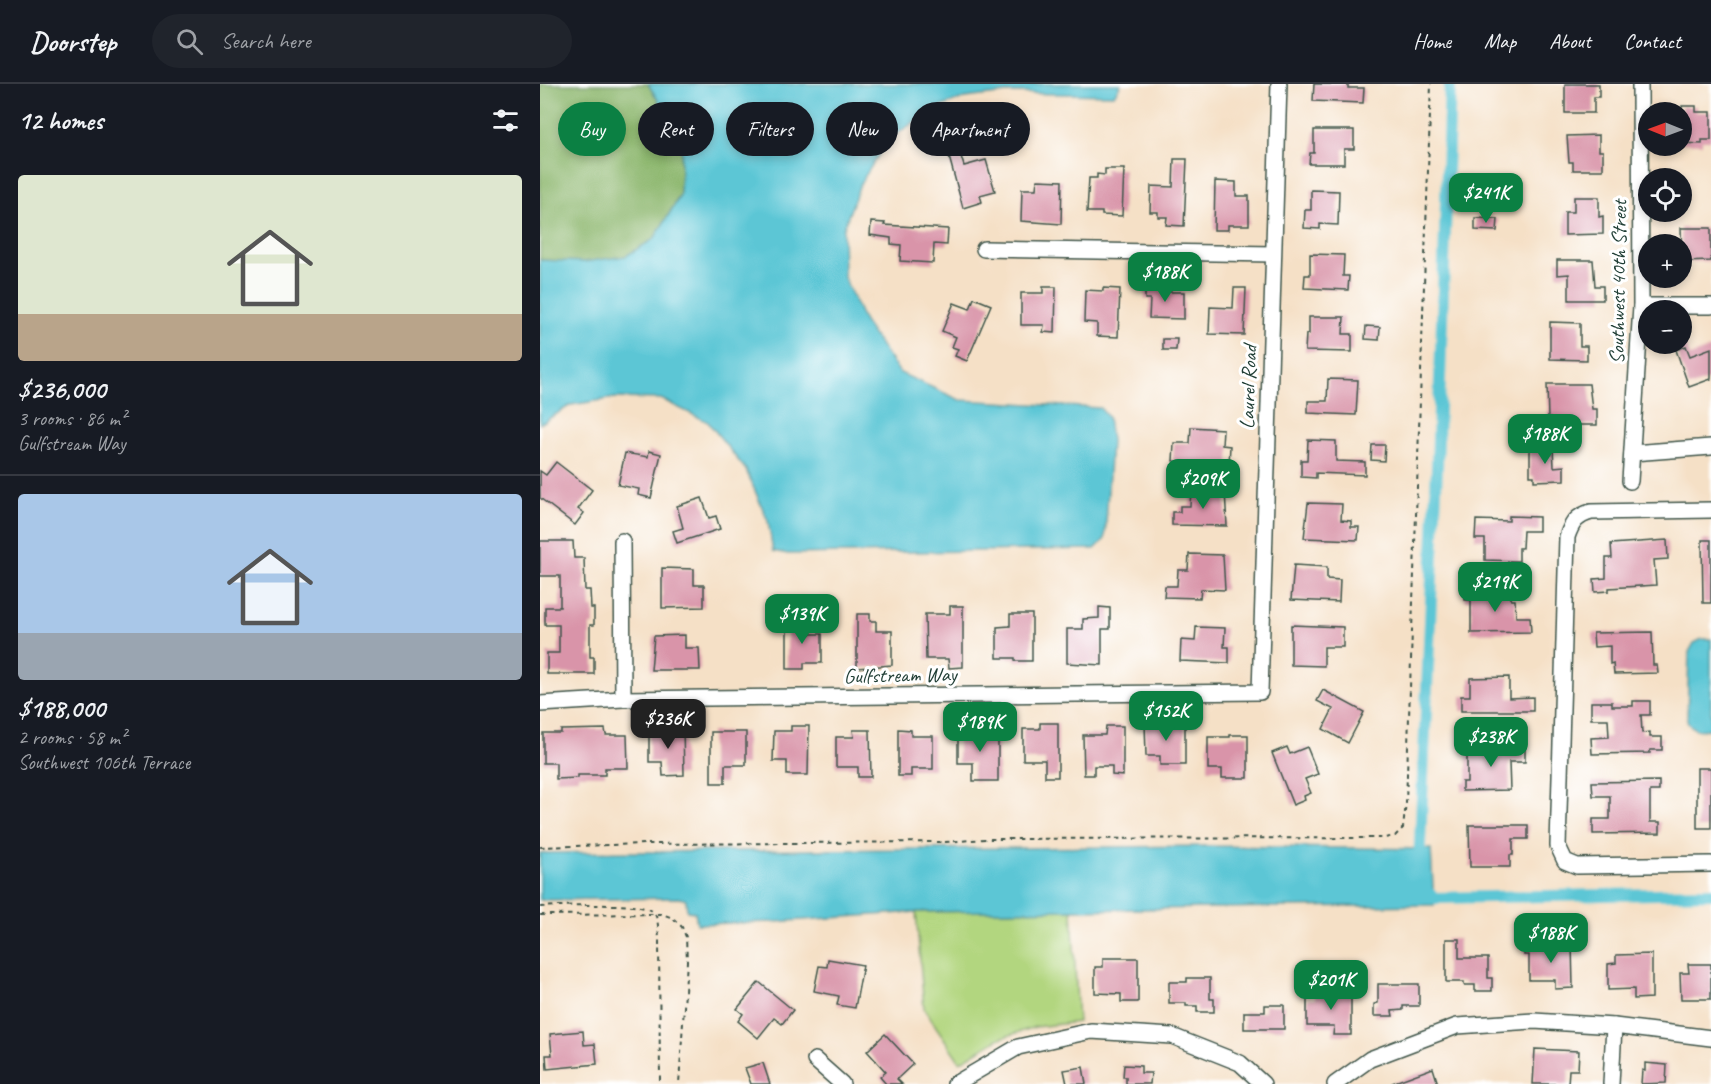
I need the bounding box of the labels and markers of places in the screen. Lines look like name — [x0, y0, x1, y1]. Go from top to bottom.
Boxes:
pin: $241K — [1444, 173, 1528, 224]
pin: $188K — [1123, 252, 1207, 303]
pin: $188K — [1503, 414, 1587, 465]
pin: $209K — [1161, 459, 1245, 510]
pin: $219K — [1453, 562, 1537, 613]
pin: $139K — [760, 594, 844, 645]
pin: $152K — [1124, 691, 1208, 742]
pin: $236K — [626, 699, 710, 750]
pin: $189K — [938, 702, 1022, 753]
pin: $238K — [1449, 717, 1533, 768]
pin: $188K — [1509, 913, 1593, 964]
pin: $201K — [1289, 960, 1373, 1011]

